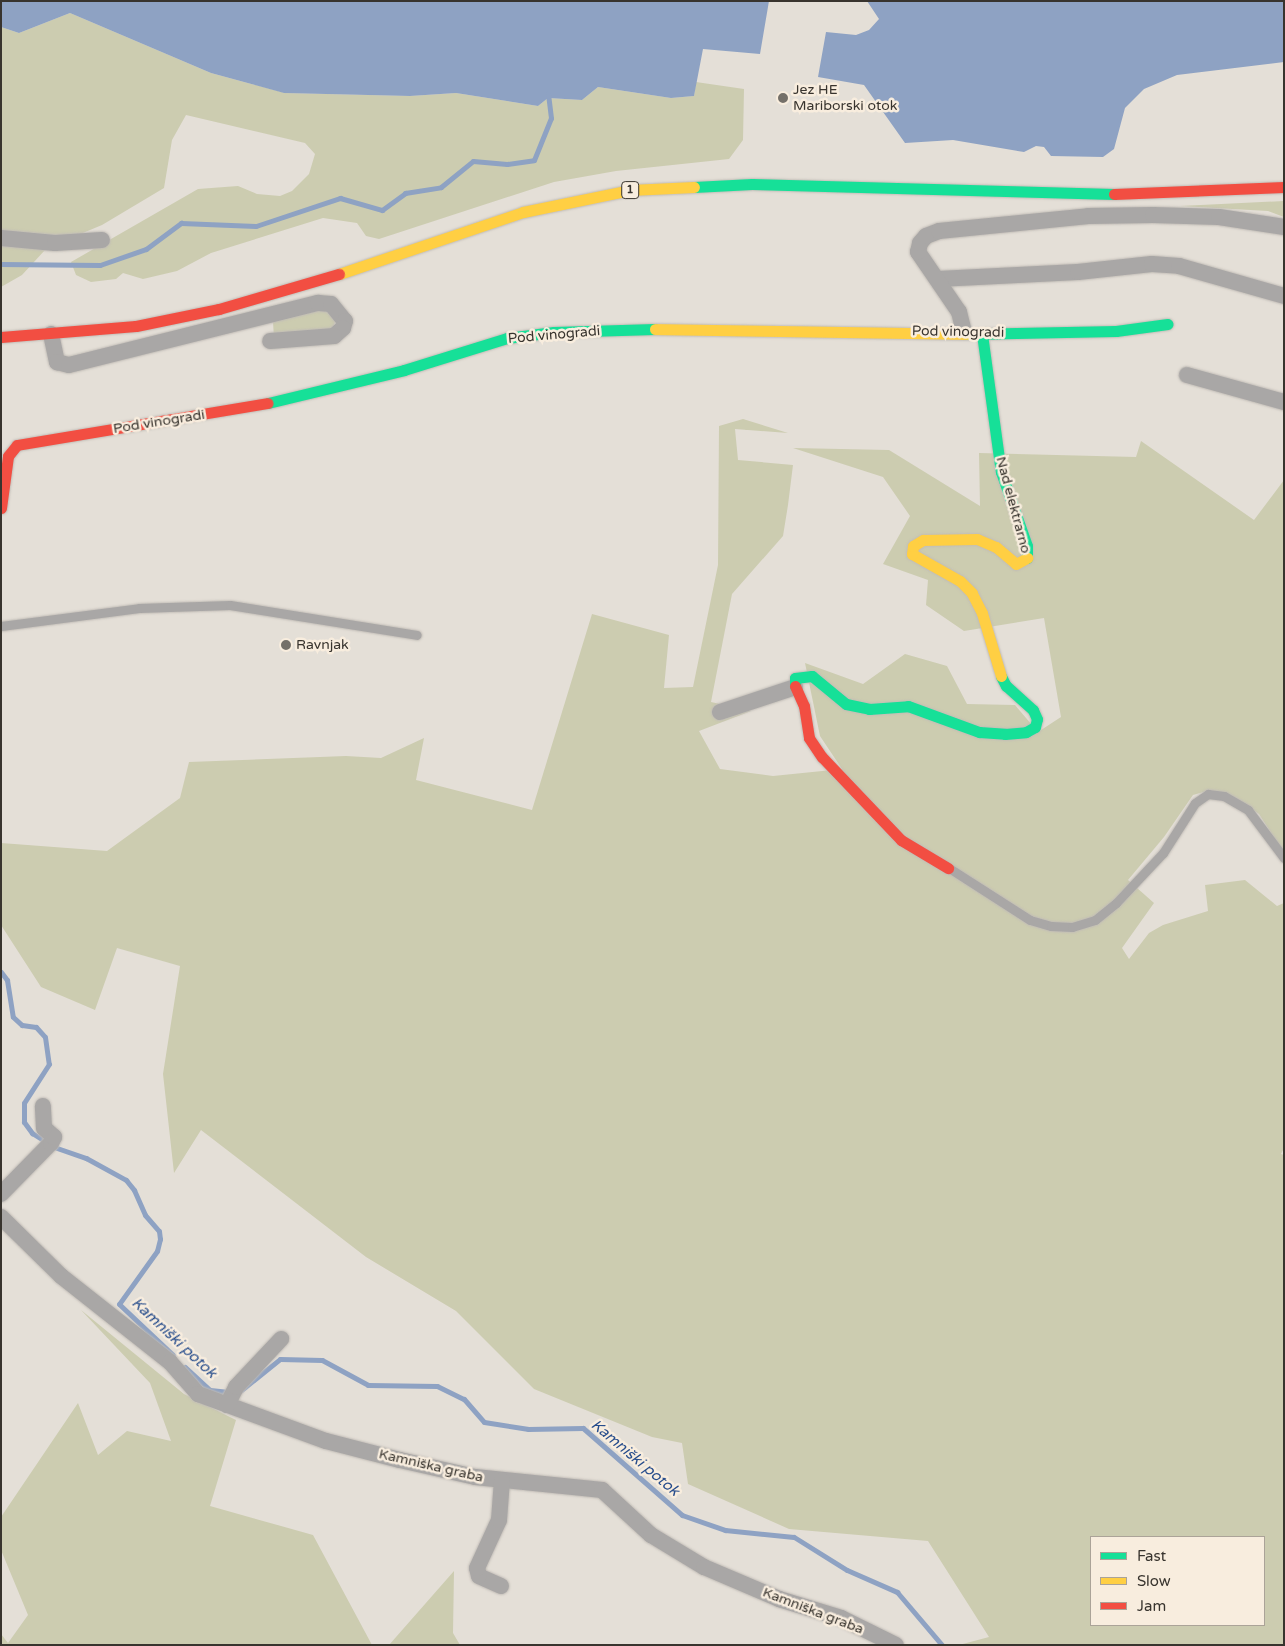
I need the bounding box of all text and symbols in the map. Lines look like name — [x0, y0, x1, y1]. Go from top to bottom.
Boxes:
place label: Jez HE Mariborski otok — [793, 82, 897, 114]
marker: Jez HE Mariborski otok — [777, 92, 789, 104]
road number: 1 — [620, 180, 640, 200]
street label: Pod vinogradi — [507, 323, 601, 347]
street label: Pod vinogradi — [912, 323, 1004, 341]
street label: Pod vinogradi — [112, 406, 206, 438]
street label: Nad elektrarno — [992, 455, 1034, 555]
place label: Ravnjak — [296, 637, 349, 653]
marker: Ravnjak — [280, 639, 292, 651]
water label: Kamniški potok — [128, 1294, 220, 1382]
water label: Kamniški potok — [587, 1416, 683, 1500]
street label: Kamniška graba — [377, 1446, 485, 1486]
legend — [1090, 1536, 1265, 1626]
text: Fast — [1137, 1547, 1166, 1565]
text: Slow — [1137, 1572, 1171, 1590]
street label: Kamniška graba — [760, 1584, 866, 1638]
text: Jam — [1137, 1597, 1166, 1615]

